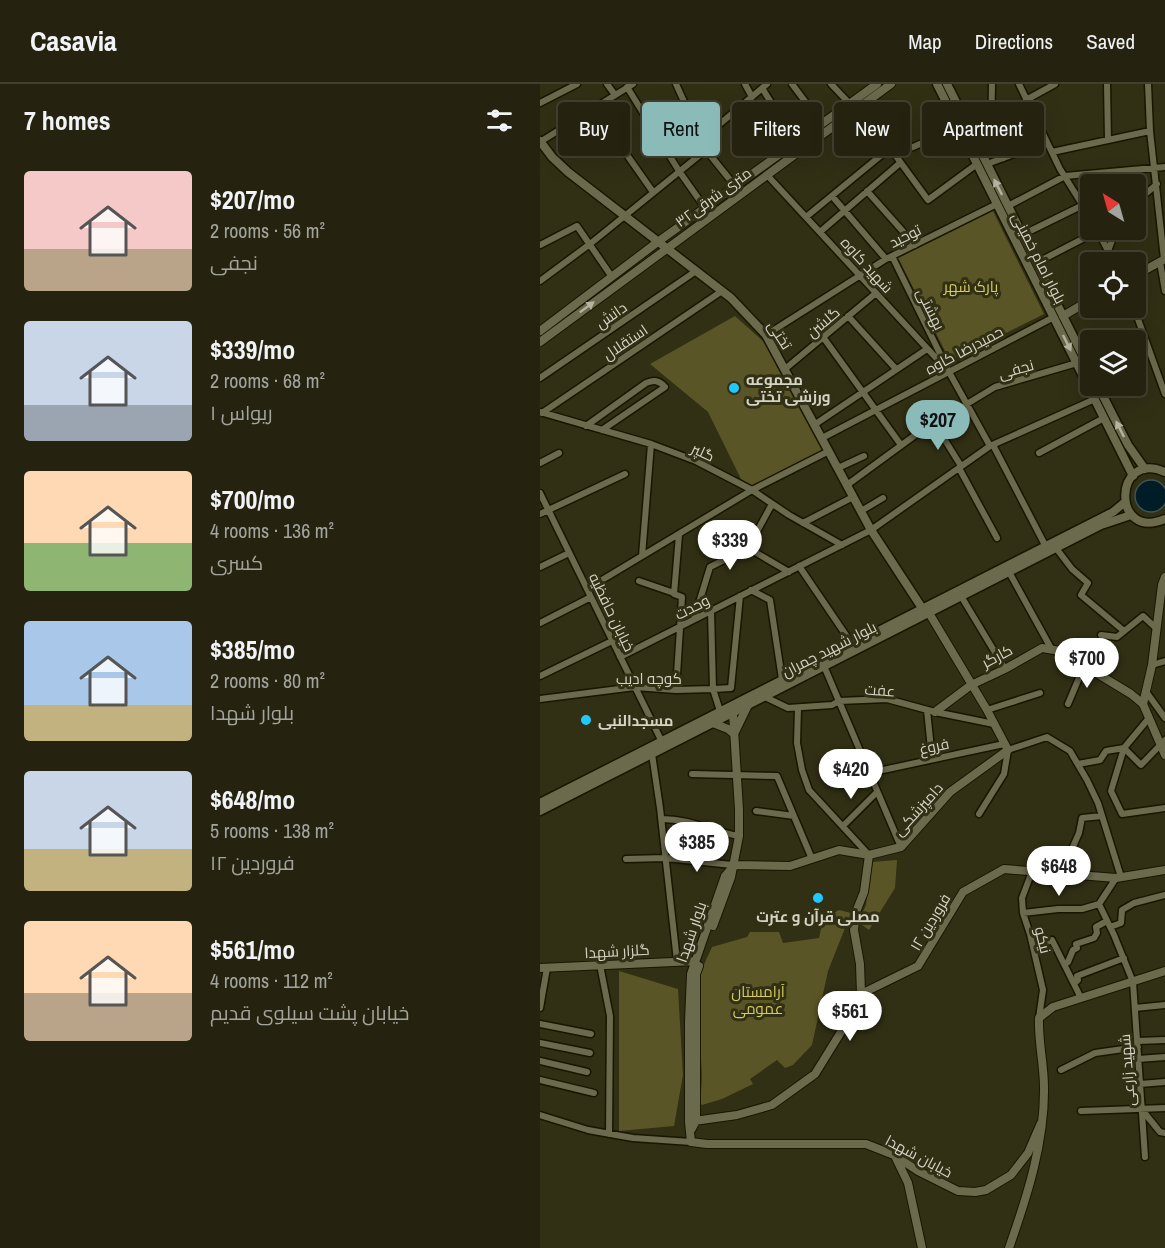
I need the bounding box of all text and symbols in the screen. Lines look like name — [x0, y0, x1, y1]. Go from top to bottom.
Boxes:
text: Casavia — [30, 22, 117, 60]
text: Map — [908, 27, 942, 56]
text: Directions — [975, 27, 1053, 56]
text: Saved — [1086, 27, 1135, 56]
chip: Buy — [558, 102, 630, 156]
chip: Rent — [642, 102, 720, 156]
chip: Filters — [732, 102, 822, 156]
chip: New — [834, 102, 910, 156]
chip: Apartment — [922, 102, 1044, 156]
text: 7 homes — [24, 103, 111, 138]
icon: filters — [483, 104, 516, 137]
street label: متری شرقی۳۲ — [671, 162, 755, 232]
north arrow — [1080, 174, 1146, 240]
map controls — [1080, 174, 1146, 396]
one-way arrow — [994, 178, 1003, 195]
text: $207/mo — [210, 182, 295, 217]
icon: home — [72, 195, 144, 267]
street label: بلوار امام خمینی — [1007, 209, 1071, 307]
text: 2 rooms · 56 m² — [210, 217, 325, 244]
street label: توحید — [885, 219, 925, 253]
street label: شهید کاوه — [836, 232, 898, 298]
text: نجفی — [210, 249, 258, 276]
button: locate — [1080, 252, 1146, 318]
park label: پارک شهر — [943, 276, 998, 297]
street label: بهشتی — [912, 284, 950, 334]
street label: دانش — [591, 297, 631, 333]
one-way arrow — [578, 301, 594, 313]
street label: گلشن — [802, 302, 844, 342]
street label: تختی — [763, 316, 797, 354]
street label: استقلال — [598, 319, 652, 365]
street label: حمیدرضا کاوه — [921, 321, 1007, 379]
button: layers — [1080, 330, 1146, 396]
text: $339/mo — [210, 332, 295, 367]
one-way arrow — [1062, 334, 1071, 351]
icon: home — [72, 345, 144, 417]
street label: نجفی — [996, 354, 1036, 384]
text: 2 rooms · 68 m² — [210, 367, 325, 394]
place label: مجموعه ورزشی تختی — [746, 369, 831, 407]
marker: مجموعه ورزشی تختی — [727, 381, 741, 395]
text: ریواس ۱ — [210, 399, 273, 426]
pin: $207 — [902, 400, 974, 451]
text: $207 — [920, 406, 956, 433]
one-way arrow — [1115, 420, 1124, 437]
street label: گلپر — [687, 437, 718, 467]
text: $700/mo — [210, 482, 295, 517]
icon: home — [72, 495, 144, 567]
text: 4 rooms · 136 m² — [210, 517, 334, 544]
pin: $339 — [694, 520, 766, 571]
text: $339 — [712, 526, 748, 553]
text: کسری — [210, 549, 263, 576]
street label: خیابان حافظیه — [584, 569, 640, 655]
street label: وحدت — [671, 589, 713, 625]
street label: بلوار شهید چمران — [778, 616, 880, 682]
text: $385/mo — [210, 632, 295, 667]
pin: $700 — [1051, 638, 1123, 689]
street label: کارگر — [977, 639, 1016, 673]
text: $700 — [1069, 644, 1105, 671]
icon: home — [72, 645, 144, 717]
text: 2 rooms · 80 m² — [210, 667, 325, 694]
street label: کوچه ادیب — [616, 668, 682, 689]
street label: عفت — [864, 678, 896, 702]
text: بلوار شهدا — [210, 699, 294, 726]
place label: مسجدالنبی — [598, 710, 674, 731]
marker: مسجدالنبی — [579, 713, 593, 727]
street label: فروغ — [917, 733, 951, 760]
pin: $420 — [815, 749, 887, 800]
text: $420 — [833, 755, 869, 782]
street label: دامپزشکی — [888, 778, 948, 840]
text: $648/mo — [210, 782, 295, 817]
icon: home — [72, 795, 144, 867]
text: 5 rooms · 138 m² — [210, 817, 334, 844]
pin: $385 — [661, 822, 733, 873]
text: $385 — [679, 828, 715, 855]
pin: $648 — [1023, 846, 1095, 897]
text: ۱۲ فروردین — [210, 849, 295, 876]
text: $648 — [1041, 852, 1077, 879]
street label: ۱۲ فروردین — [905, 889, 955, 955]
marker: مصلی قرآن و عترت — [811, 891, 825, 905]
street label: بلوار شهدا — [671, 899, 711, 965]
place label: مصلی قرآن و عترت — [756, 906, 880, 927]
street label: نیکو — [1030, 924, 1056, 956]
text: $561/mo — [210, 932, 295, 967]
street label: گلزار شهدا — [584, 939, 650, 963]
icon: home — [72, 945, 144, 1017]
text: 4 rooms · 112 m² — [210, 967, 333, 994]
park label: آرامستان عمومی — [731, 981, 785, 1019]
pin: $561 — [814, 991, 886, 1042]
text: $561 — [832, 997, 868, 1024]
text: خیابان پشت سیلوی قدیم — [210, 999, 409, 1026]
street label: شهید زارعی — [1114, 1033, 1140, 1107]
street label: خیابان شهدا — [882, 1130, 956, 1182]

